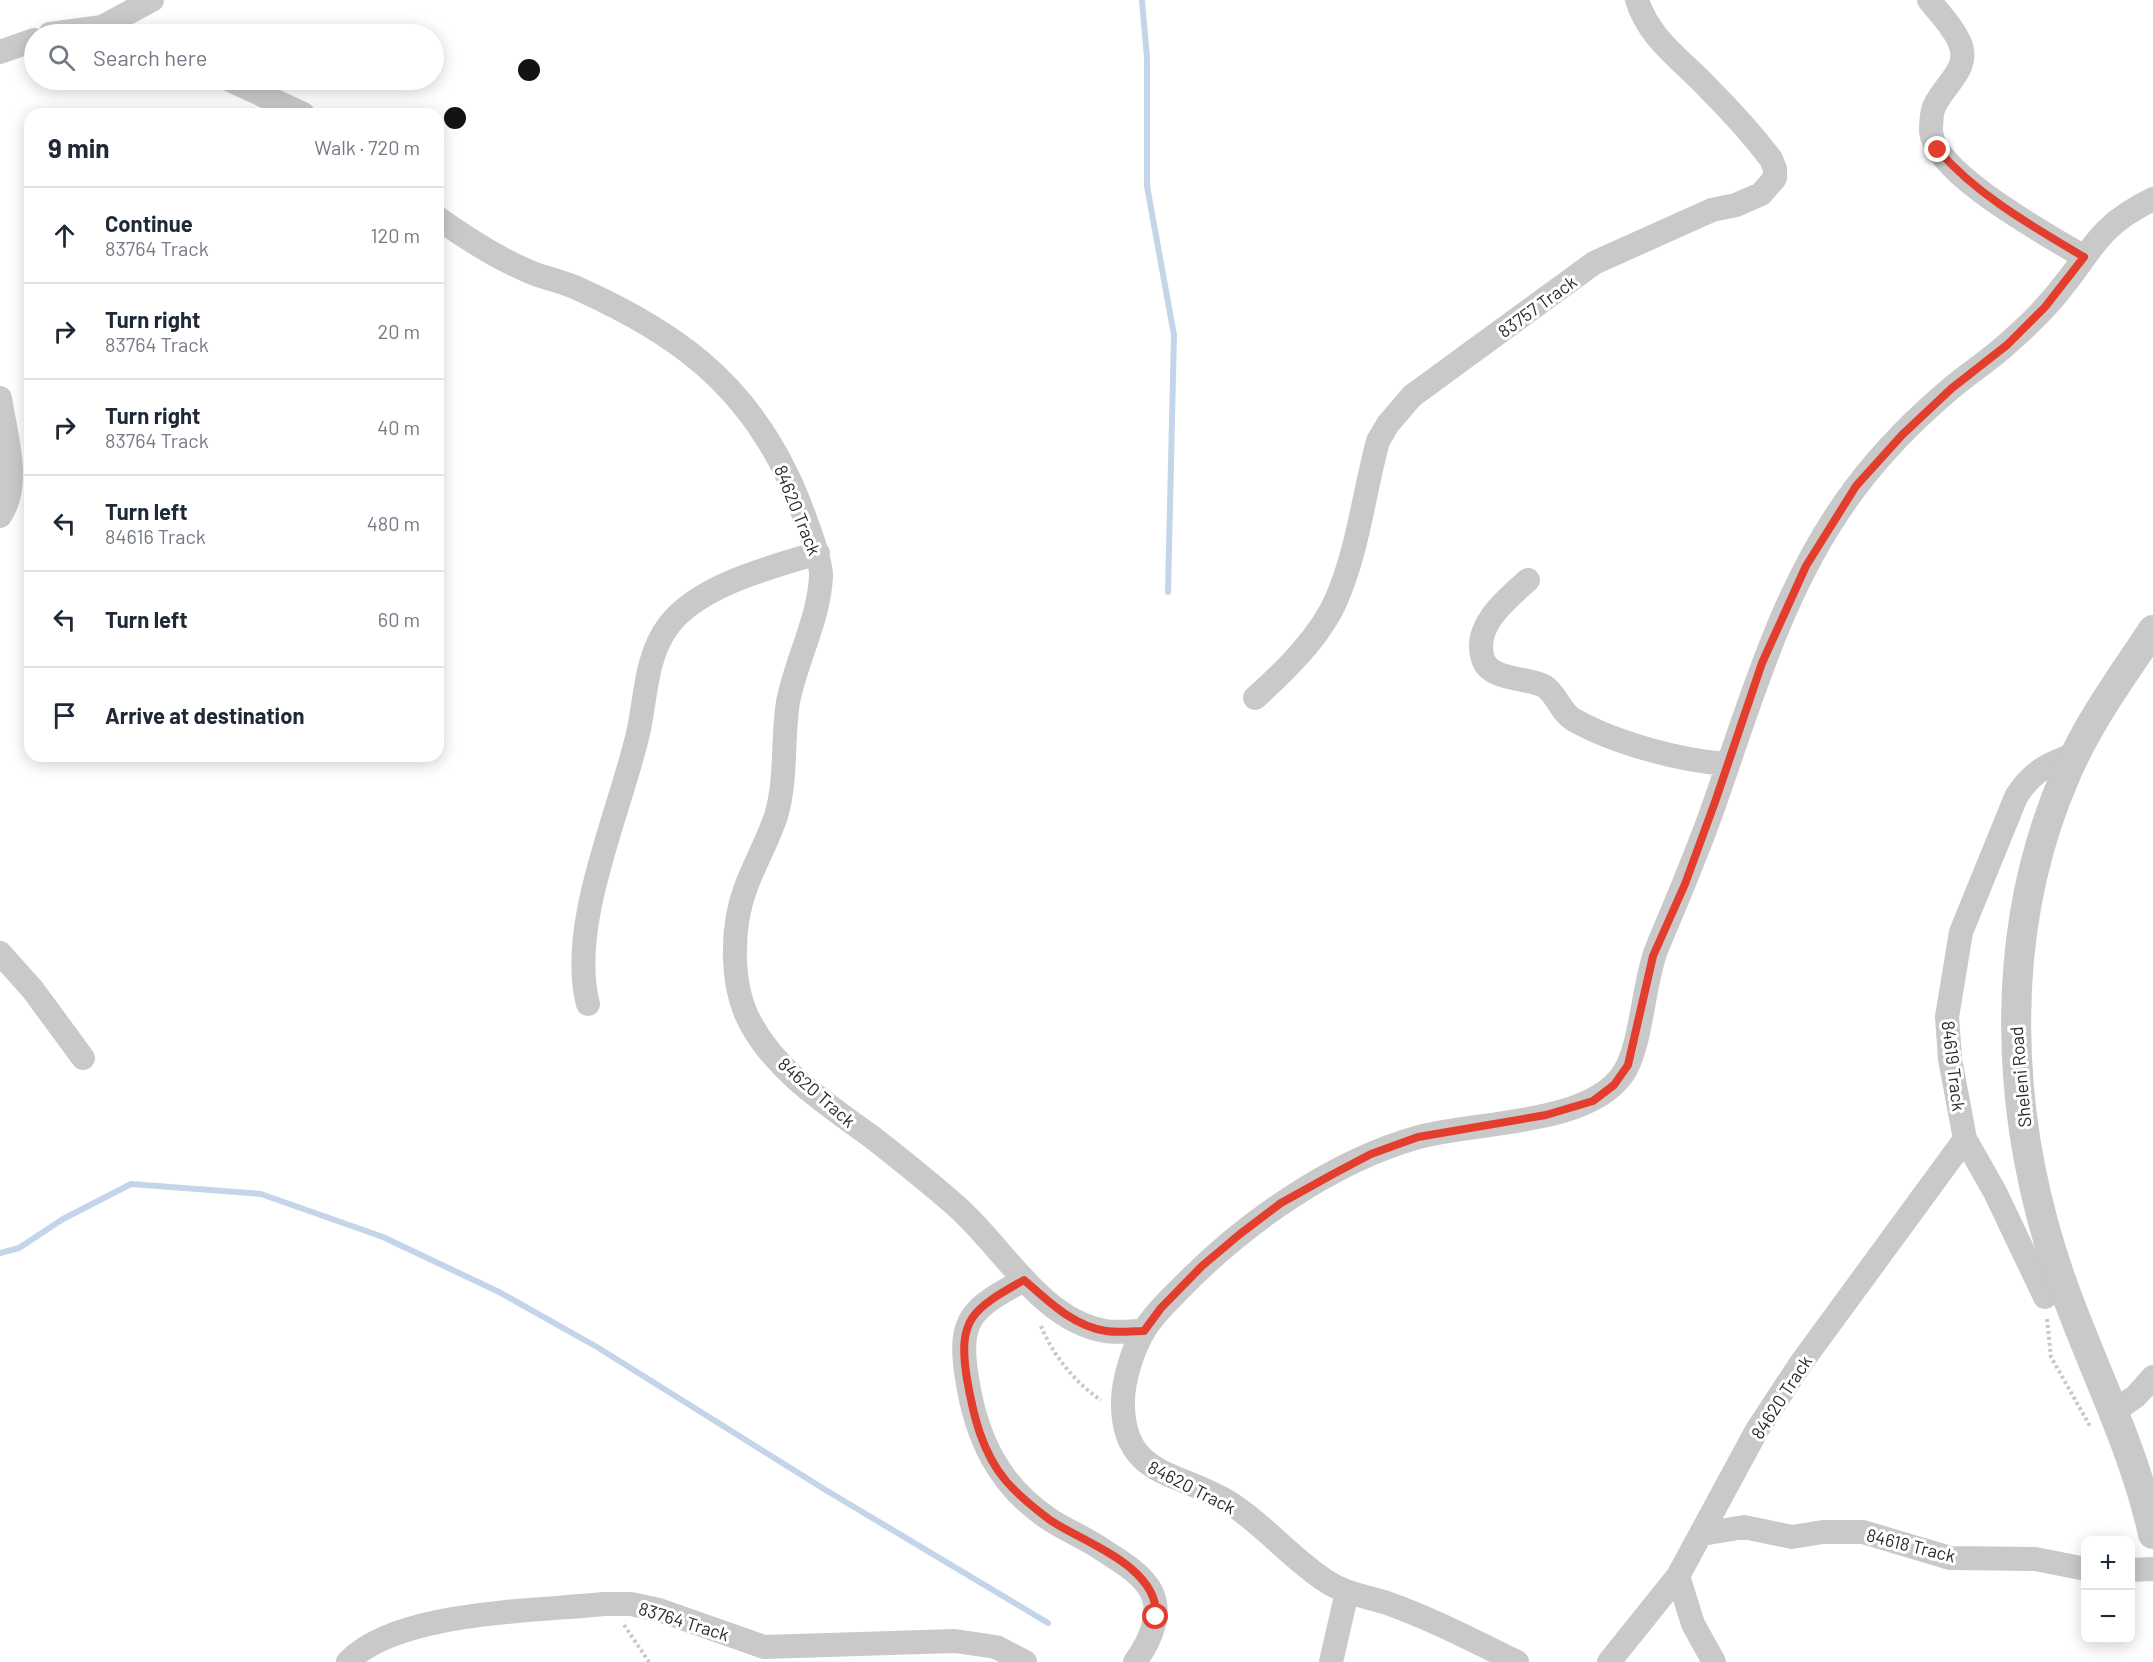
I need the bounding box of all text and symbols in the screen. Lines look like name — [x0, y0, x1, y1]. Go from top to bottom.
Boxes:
search box — [24, 24, 444, 90]
icon: search — [45, 41, 78, 74]
text: Search here — [93, 44, 207, 70]
text: 9 min — [48, 132, 110, 163]
text: Walk · 720 m — [314, 135, 420, 159]
route end — [1924, 136, 1950, 162]
text: Continue — [105, 210, 193, 236]
icon: ahead — [48, 219, 81, 252]
text: 120 m — [370, 223, 420, 247]
text: 83764 Track — [105, 236, 209, 260]
street label: 83757 Track — [1493, 270, 1581, 342]
text: Turn right — [105, 306, 200, 332]
icon: right — [48, 315, 81, 348]
text: 20 m — [377, 319, 420, 343]
text: 83764 Track — [105, 332, 209, 356]
text: Turn right — [105, 402, 200, 428]
icon: right — [48, 411, 81, 444]
text: 40 m — [377, 415, 420, 439]
text: 83764 Track — [105, 428, 209, 452]
street label: 84620 Track — [770, 462, 826, 558]
text: Turn left — [105, 498, 188, 524]
icon: left — [48, 507, 81, 540]
text: 480 m — [367, 511, 420, 535]
text: 84616 Track — [105, 524, 206, 548]
icon: left — [48, 603, 81, 636]
text: Turn left — [105, 606, 188, 632]
text: 60 m — [378, 607, 420, 631]
icon: arrive — [48, 699, 81, 732]
text: Arrive at destination — [105, 702, 304, 728]
street label: 84619 Track — [1938, 1020, 1970, 1112]
street label: Sheleni Road — [2005, 1026, 2035, 1128]
street label: 84620 Track — [774, 1052, 860, 1132]
street label: 84620 Track — [1746, 1351, 1816, 1443]
street label: 84620 Track — [1145, 1456, 1239, 1518]
street label: 84618 Track — [1864, 1523, 1958, 1567]
map controls — [2081, 1536, 2135, 1644]
button: + — [2081, 1536, 2135, 1590]
button: − — [2081, 1590, 2135, 1644]
street label: 83764 Track — [636, 1597, 732, 1645]
route start — [1142, 1603, 1168, 1629]

